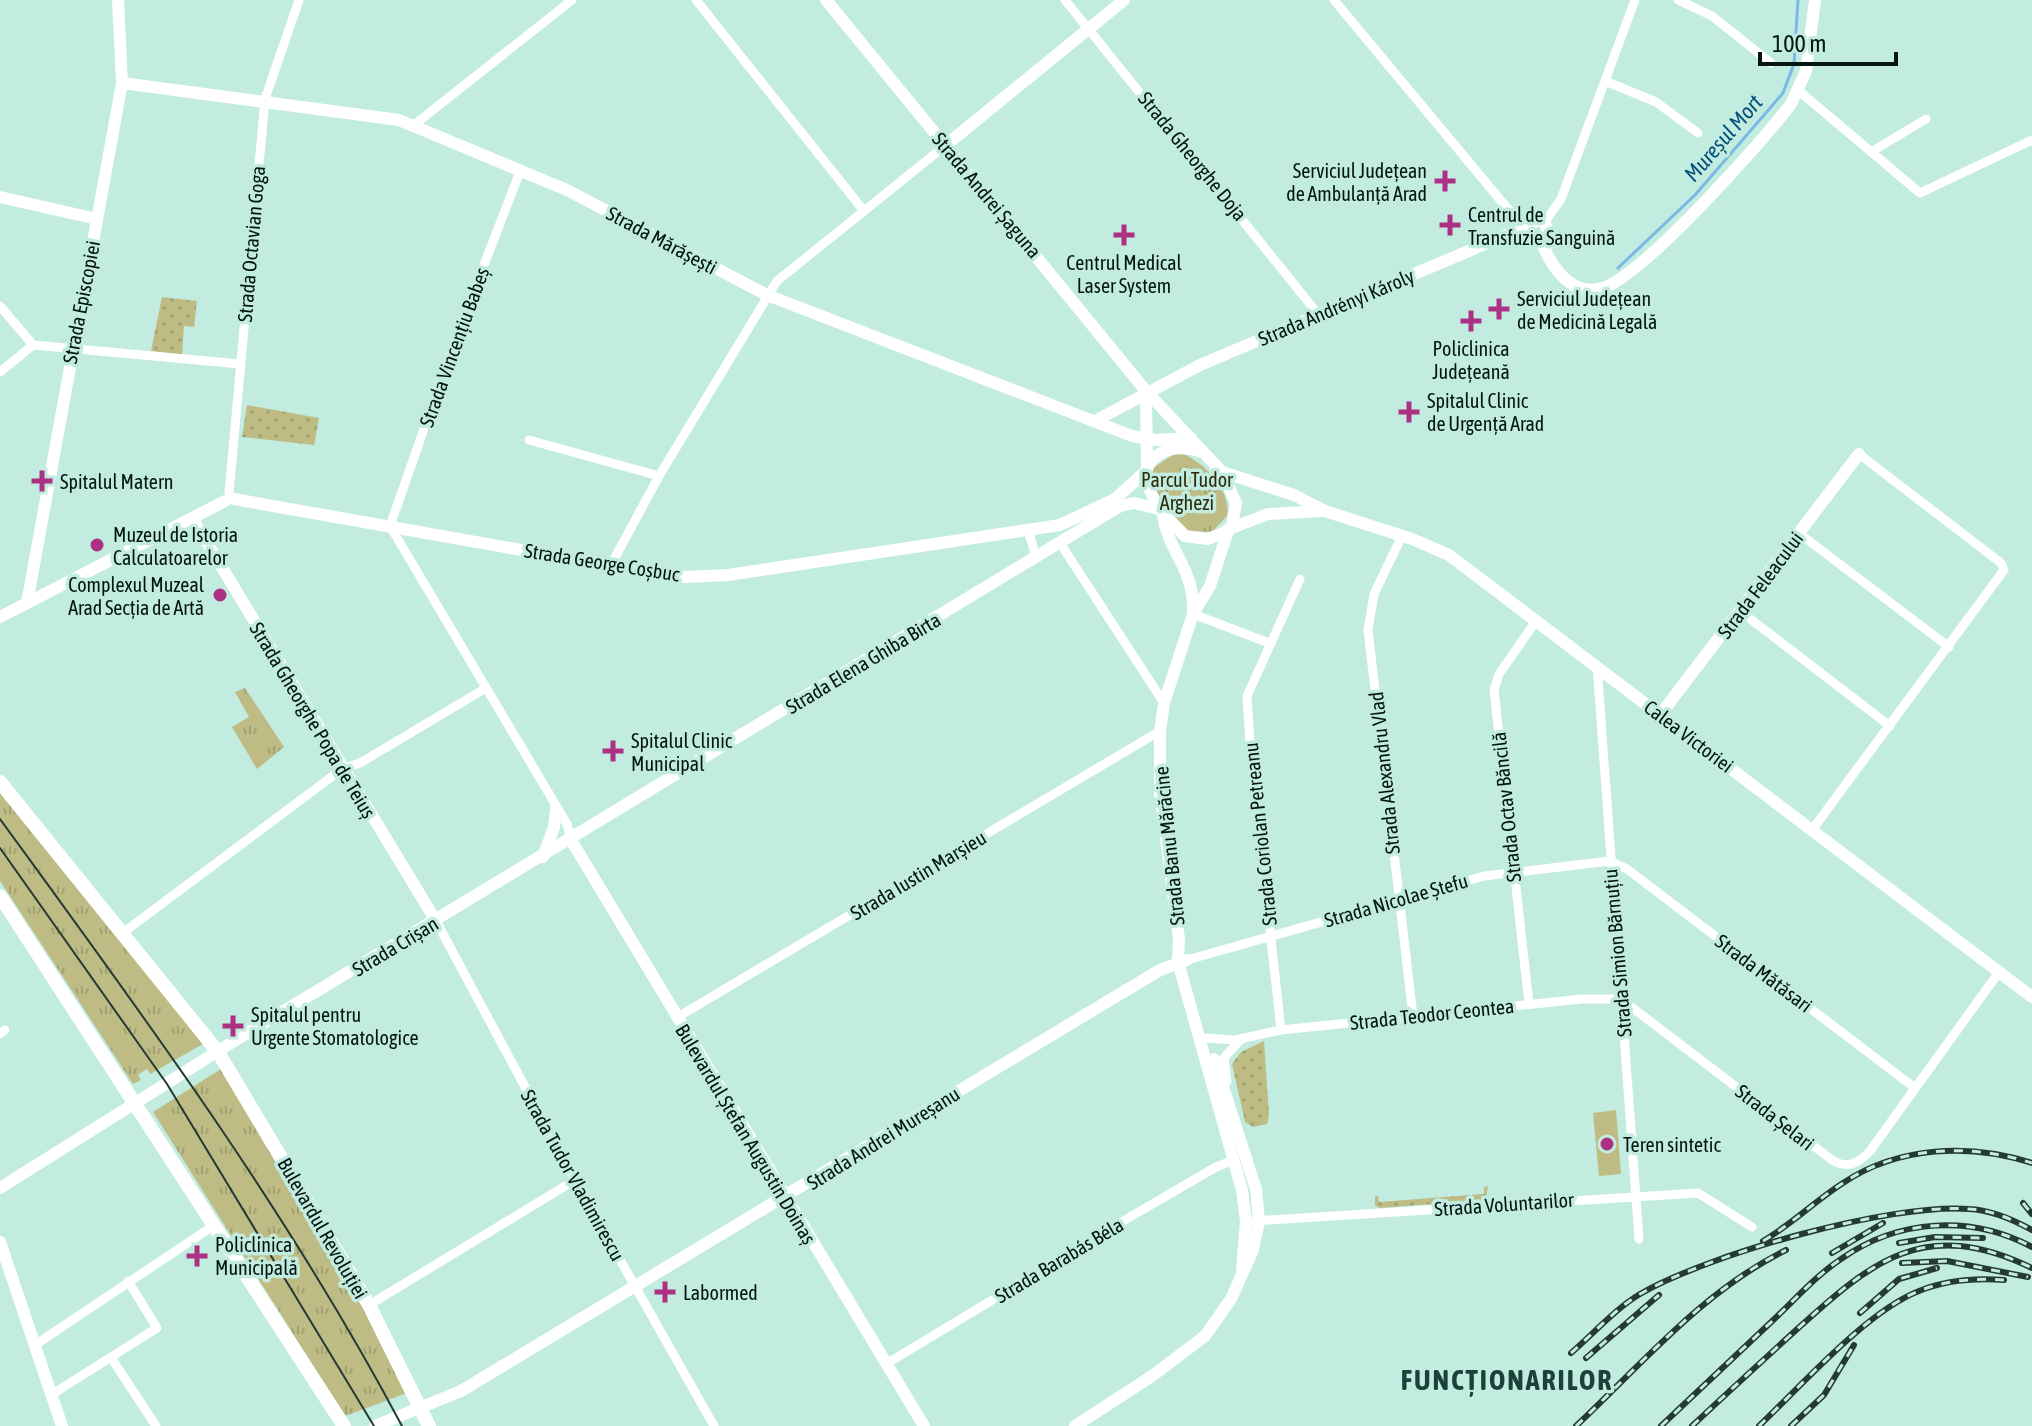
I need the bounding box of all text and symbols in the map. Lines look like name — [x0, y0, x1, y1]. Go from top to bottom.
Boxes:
scale bar — [1760, 16, 1896, 66]
text: 100 m — [1772, 30, 1826, 57]
street label: Strada Gheorghe Doja — [1134, 87, 1252, 225]
water label: Mureșul Mort — [1678, 89, 1768, 187]
street label: Strada Andrei Șaguna — [928, 128, 1046, 262]
place label: Serviciul Județean de Ambulanță Arad — [1286, 159, 1427, 205]
street label: Strada Octavian Goga — [233, 165, 269, 323]
marker: Serviciul Județean de Ambulanță Arad — [1434, 170, 1456, 192]
street label: Strada Mărășești — [603, 201, 721, 279]
place label: Centrul de Transfuzie Sanguină — [1468, 203, 1615, 249]
marker: Centrul de Transfuzie Sanguină — [1439, 214, 1461, 236]
marker: Centrul Medical Laser System — [1113, 224, 1135, 246]
street label: Strada Episcopiei — [58, 239, 104, 365]
place label: Centrul Medical Laser System — [1066, 251, 1182, 297]
street label: Strada Vincențiu Babeș — [414, 264, 494, 430]
street label: Strada Andrényi Károly — [1255, 264, 1417, 350]
place label: Serviciul Județean de Medicină Legală — [1517, 287, 1657, 333]
marker: Serviciul Județean de Medicină Legală — [1488, 298, 1510, 320]
marker: Policlinica Județeană — [1460, 310, 1482, 332]
place label: Policlinica Județeană — [1432, 337, 1510, 383]
place label: Spitalul Clinic de Urgență Arad — [1427, 389, 1544, 435]
marker: Spitalul Clinic de Urgență Arad — [1398, 401, 1420, 423]
park label: Parcul Tudor Arghezi — [1141, 468, 1234, 514]
marker: Spitalul Matern — [31, 470, 53, 492]
place label: Spitalul Matern — [60, 470, 173, 493]
place label: Muzeul de Istoria Calculatoarelor — [113, 523, 238, 569]
street label: Strada Feleacului — [1713, 527, 1807, 643]
marker: Muzeul de Istoria Calculatoarelor — [88, 536, 106, 554]
street label: Strada George Coșbuc — [523, 538, 682, 586]
place label: Complexul Muzeal Arad Secția de Artă — [68, 573, 205, 619]
marker: Complexul Muzeal Arad Secția de Artă — [211, 586, 229, 604]
street label: Strada Elena Ghiba Birta — [782, 608, 944, 718]
street label: Strada Gheorghe Popa de Teiuș — [245, 618, 381, 822]
street label: Strada Alexandru Vlad — [1364, 691, 1404, 855]
street label: Calea Victoriei — [1640, 695, 1738, 777]
place label: Spitalul Clinic Municipal — [631, 729, 733, 775]
street label: Strada Octav Băncilă — [1487, 731, 1525, 883]
marker: Spitalul Clinic Municipal — [602, 740, 624, 762]
street label: Strada Coriolan Petreanu — [1239, 741, 1281, 927]
street label: Strada Banu Mărăcine — [1149, 765, 1189, 927]
street label: Strada Iustin Marșieu — [846, 825, 990, 925]
street label: Strada Simion Bărnuțiu — [1598, 868, 1636, 1038]
street label: Strada Nicolae Ștefu — [1322, 869, 1470, 931]
street label: Strada Crișan — [348, 911, 442, 981]
street label: Strada Mătăsari — [1711, 929, 1817, 1017]
street label: Strada Teodor Ceontea — [1349, 994, 1515, 1034]
place label: Spitalul pentru Urgente Stomatologice — [251, 1003, 419, 1049]
marker: Spitalul pentru Urgente Stomatologice — [222, 1015, 244, 1037]
street label: Bulevardul Ștefan Augustin Doinaș — [671, 1020, 821, 1248]
street label: Strada Șelari — [1731, 1079, 1819, 1155]
street label: Strada Andrei Mureșanu — [802, 1082, 964, 1194]
street label: Strada Tudor Vladimirescu — [516, 1085, 630, 1265]
place label: Teren sintetic — [1623, 1133, 1721, 1156]
marker: Teren sintetic — [1598, 1135, 1616, 1153]
street label: Bulevardul Revoluției — [273, 1153, 373, 1303]
street label: Strada Voluntarilor — [1434, 1188, 1576, 1220]
street label: Strada Barabás Béla — [991, 1213, 1127, 1307]
place label: Policlinica Municipală — [215, 1233, 298, 1279]
marker: Policlinica Municipală — [186, 1245, 208, 1267]
marker: Labormed — [654, 1281, 676, 1303]
place label: Labormed — [683, 1281, 758, 1304]
district label: FUNCȚIONARILOR — [1401, 1364, 1613, 1397]

